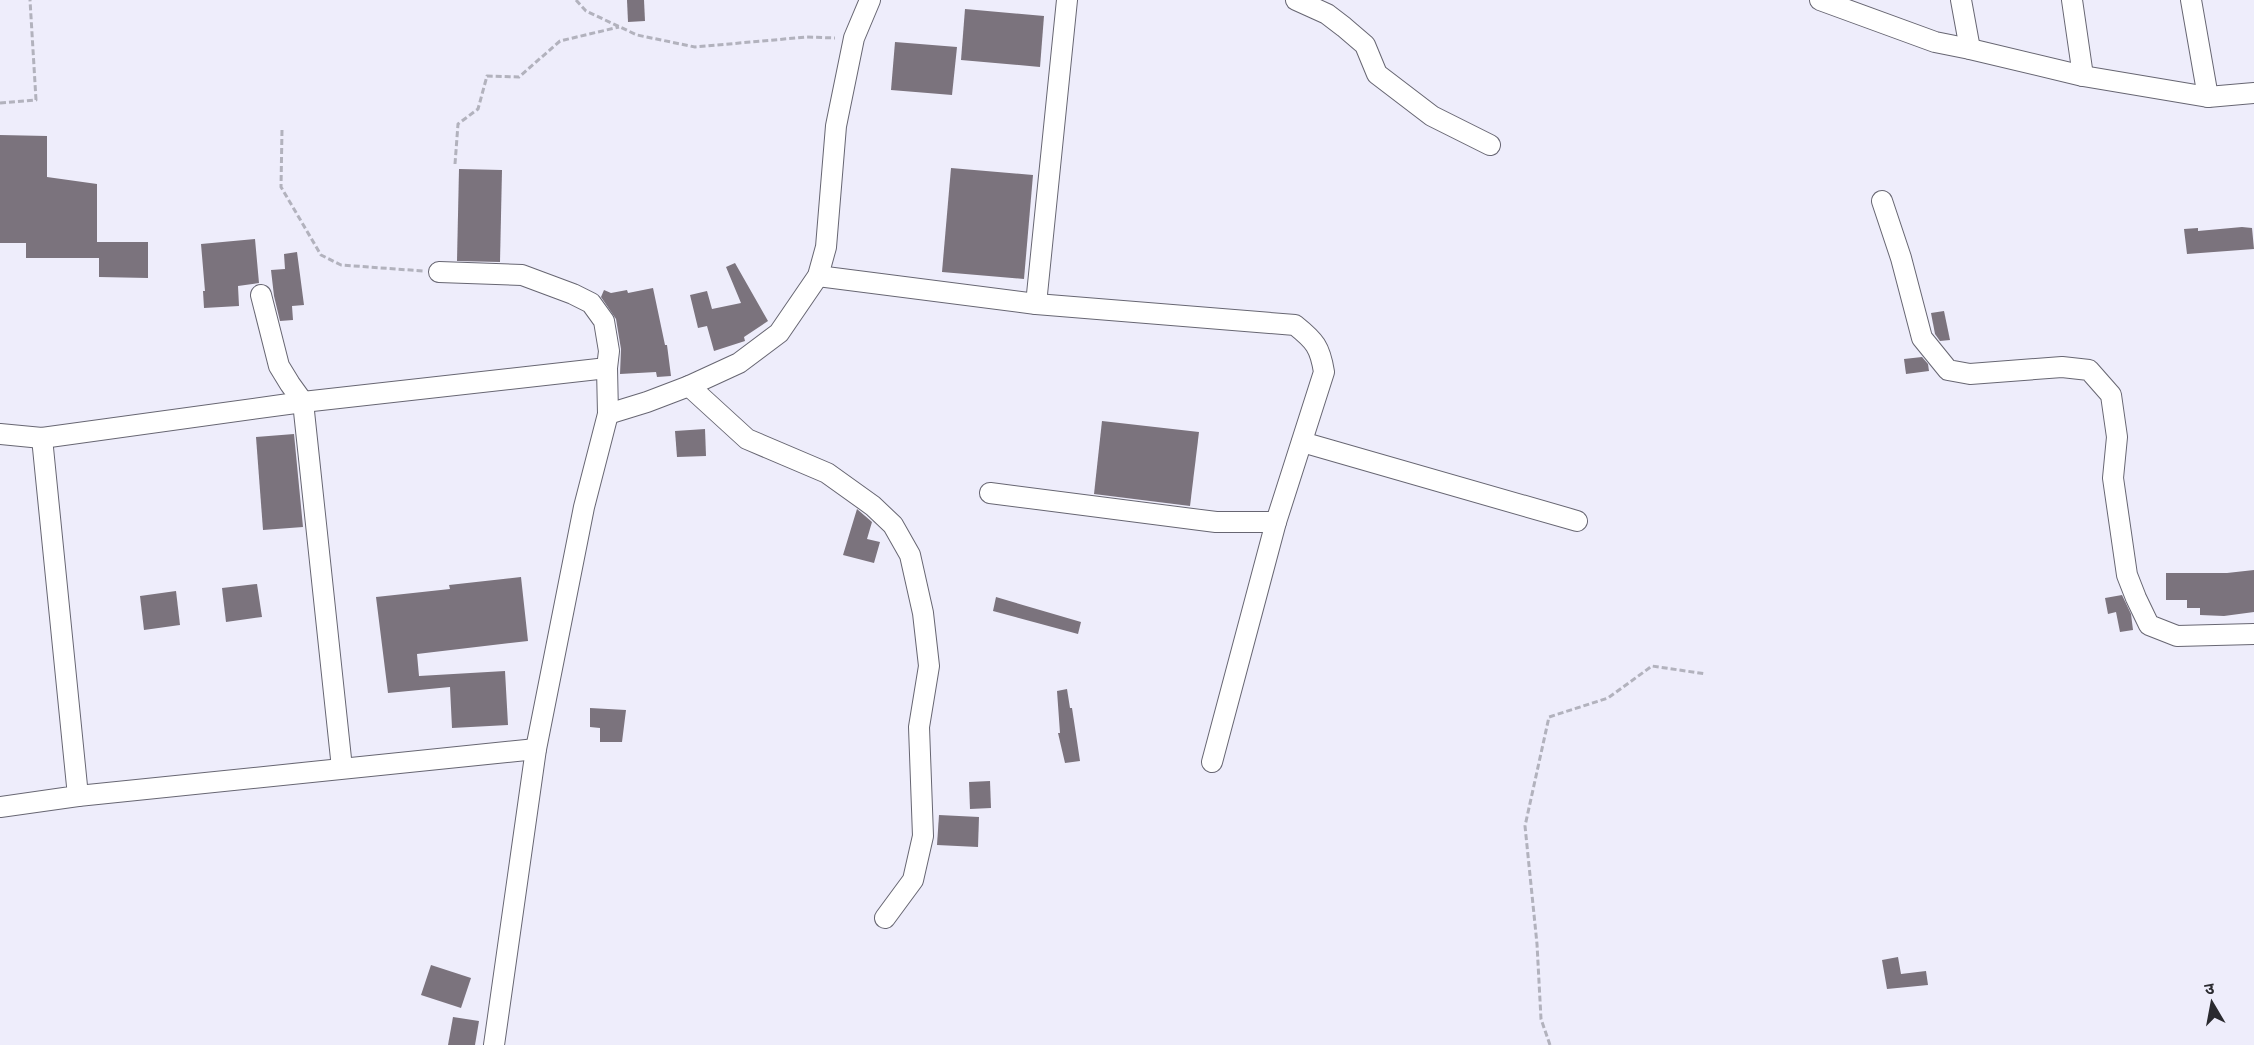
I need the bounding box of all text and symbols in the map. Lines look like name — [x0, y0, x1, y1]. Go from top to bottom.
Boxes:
north arrow — [2182, 973, 2242, 1033]
text: उ — [2203, 978, 2216, 999]

